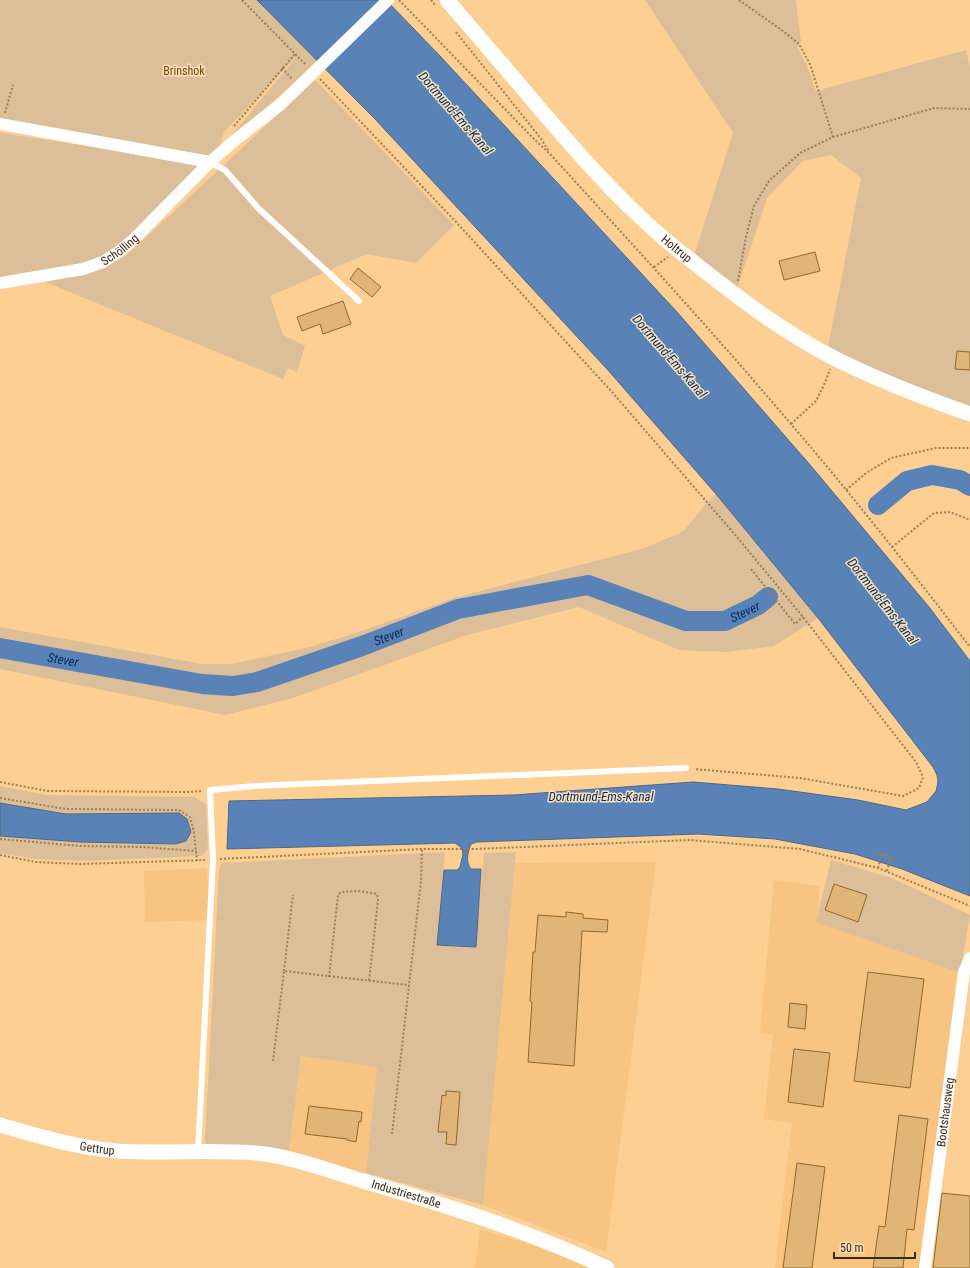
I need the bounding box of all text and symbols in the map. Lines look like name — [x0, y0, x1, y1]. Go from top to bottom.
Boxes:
park label: Brinshok — [163, 64, 205, 78]
water label: Dortmund-Ems-Kanal — [415, 69, 496, 159]
street label: Schölling — [98, 231, 141, 269]
street label: Holtrup — [658, 232, 695, 266]
water label: Dortmund-Ems-Kanal — [629, 312, 710, 402]
water label: Dortmund-Ems-Kanal — [844, 555, 922, 648]
water label: Stever — [728, 598, 763, 625]
water label: Stever — [371, 623, 407, 649]
water label: Stever — [46, 650, 81, 670]
water label: Dortmund-Ems-Kanal — [548, 789, 655, 804]
street label: Bootshausweg — [934, 1077, 957, 1148]
street label: Gettrup — [78, 1139, 115, 1158]
street label: Industriestraße — [370, 1177, 443, 1211]
scale bar — [834, 1234, 915, 1260]
text: 50 m — [840, 1241, 864, 1255]

